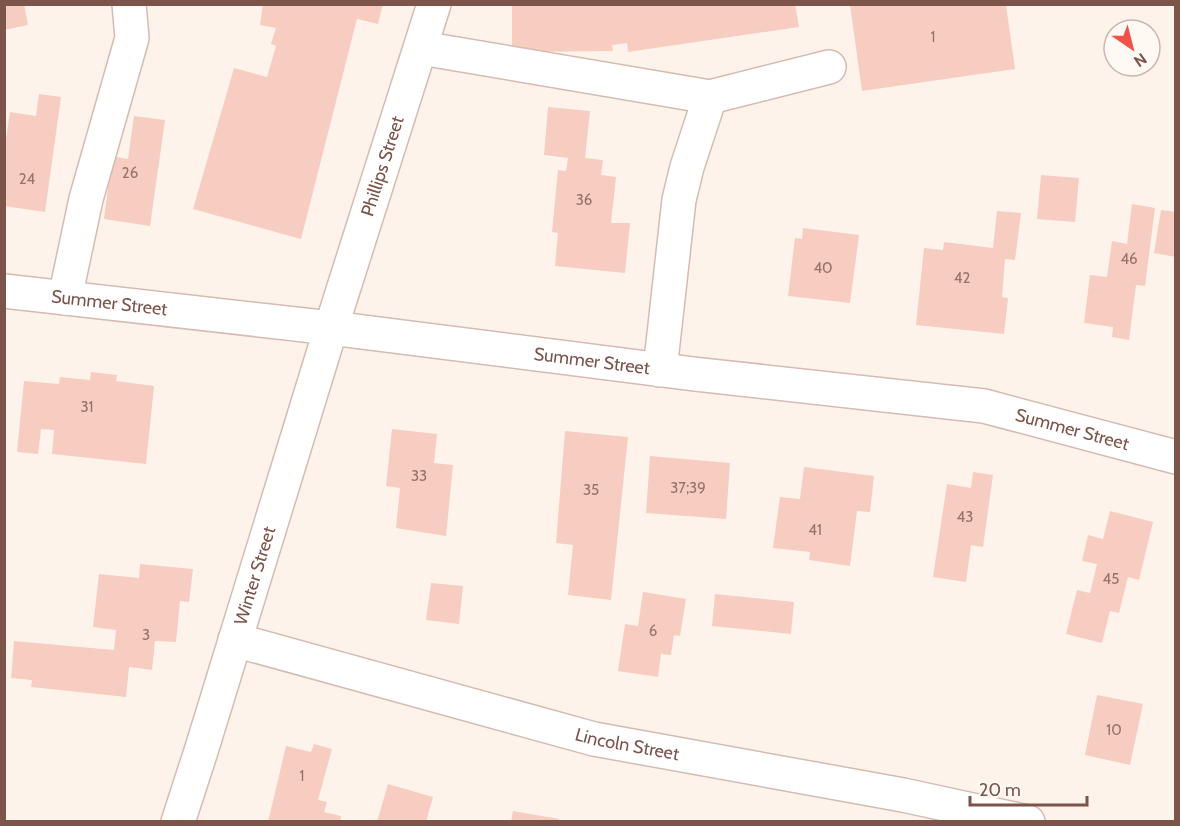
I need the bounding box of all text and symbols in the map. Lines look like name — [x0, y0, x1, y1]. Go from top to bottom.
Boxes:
north arrow — [1102, 18, 1162, 78]
house number: 1 — [931, 28, 935, 46]
text: N — [1130, 49, 1150, 71]
street label: Phillips Street — [356, 113, 409, 219]
house number: 26 — [122, 164, 138, 182]
house number: 24 — [19, 170, 36, 188]
house number: 36 — [576, 191, 592, 209]
house number: 46 — [1120, 250, 1138, 268]
house number: 40 — [813, 259, 833, 277]
house number: 42 — [954, 269, 970, 287]
street label: Summer Street — [50, 285, 169, 320]
street label: Summer Street — [533, 343, 651, 379]
house number: 31 — [80, 398, 94, 416]
street label: Summer Street — [1013, 404, 1131, 455]
house number: 33 — [411, 467, 427, 485]
house number: 37;39 — [670, 479, 706, 497]
house number: 35 — [583, 481, 599, 499]
house number: 43 — [957, 508, 973, 526]
house number: 41 — [808, 521, 822, 539]
street label: Winter Street — [229, 524, 280, 628]
house number: 45 — [1103, 570, 1119, 588]
house number: 6 — [649, 622, 657, 640]
house number: 3 — [142, 626, 150, 644]
house number: 10 — [1106, 721, 1122, 739]
street label: Lincoln Street — [573, 723, 681, 765]
house number: 1 — [300, 767, 304, 785]
scale bar — [970, 769, 1087, 807]
text: 20 m — [979, 779, 1021, 801]

